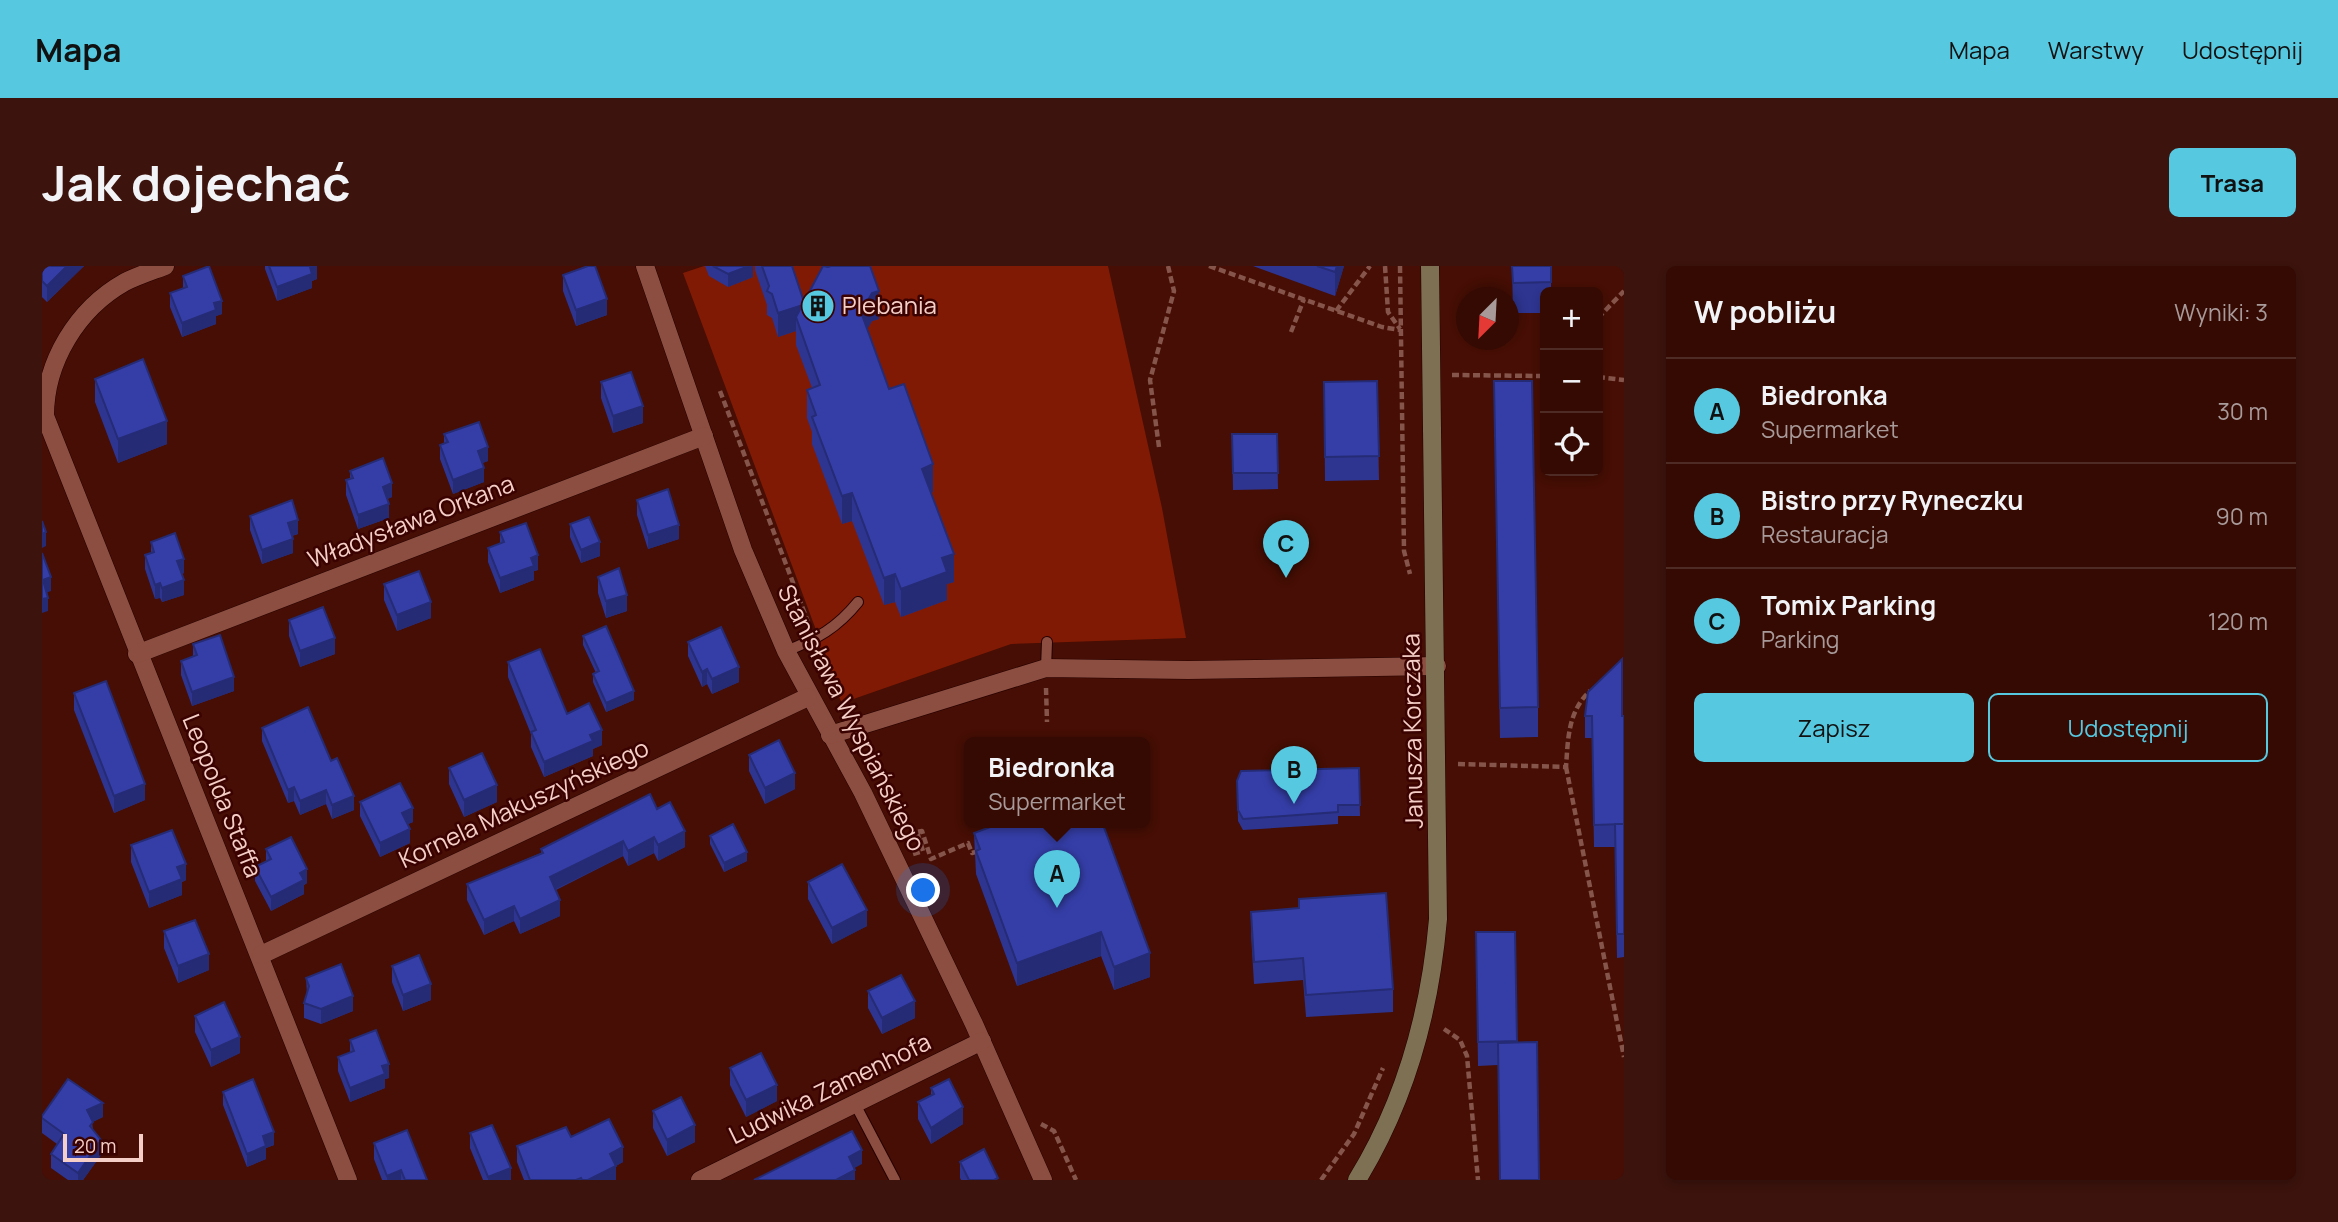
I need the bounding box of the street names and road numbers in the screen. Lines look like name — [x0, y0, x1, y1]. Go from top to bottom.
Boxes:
street label: Władysława Orkana — [303, 466, 518, 575]
street label: Stanisława Wyspiańskiego — [771, 578, 934, 856]
street label: Janusza Korczaka — [1393, 633, 1430, 829]
street label: Leopolda Staffa — [176, 709, 271, 882]
street label: Kornela Makuszyńskiego — [393, 730, 654, 875]
street label: Ludwika Zamenhofa — [723, 1024, 936, 1151]

